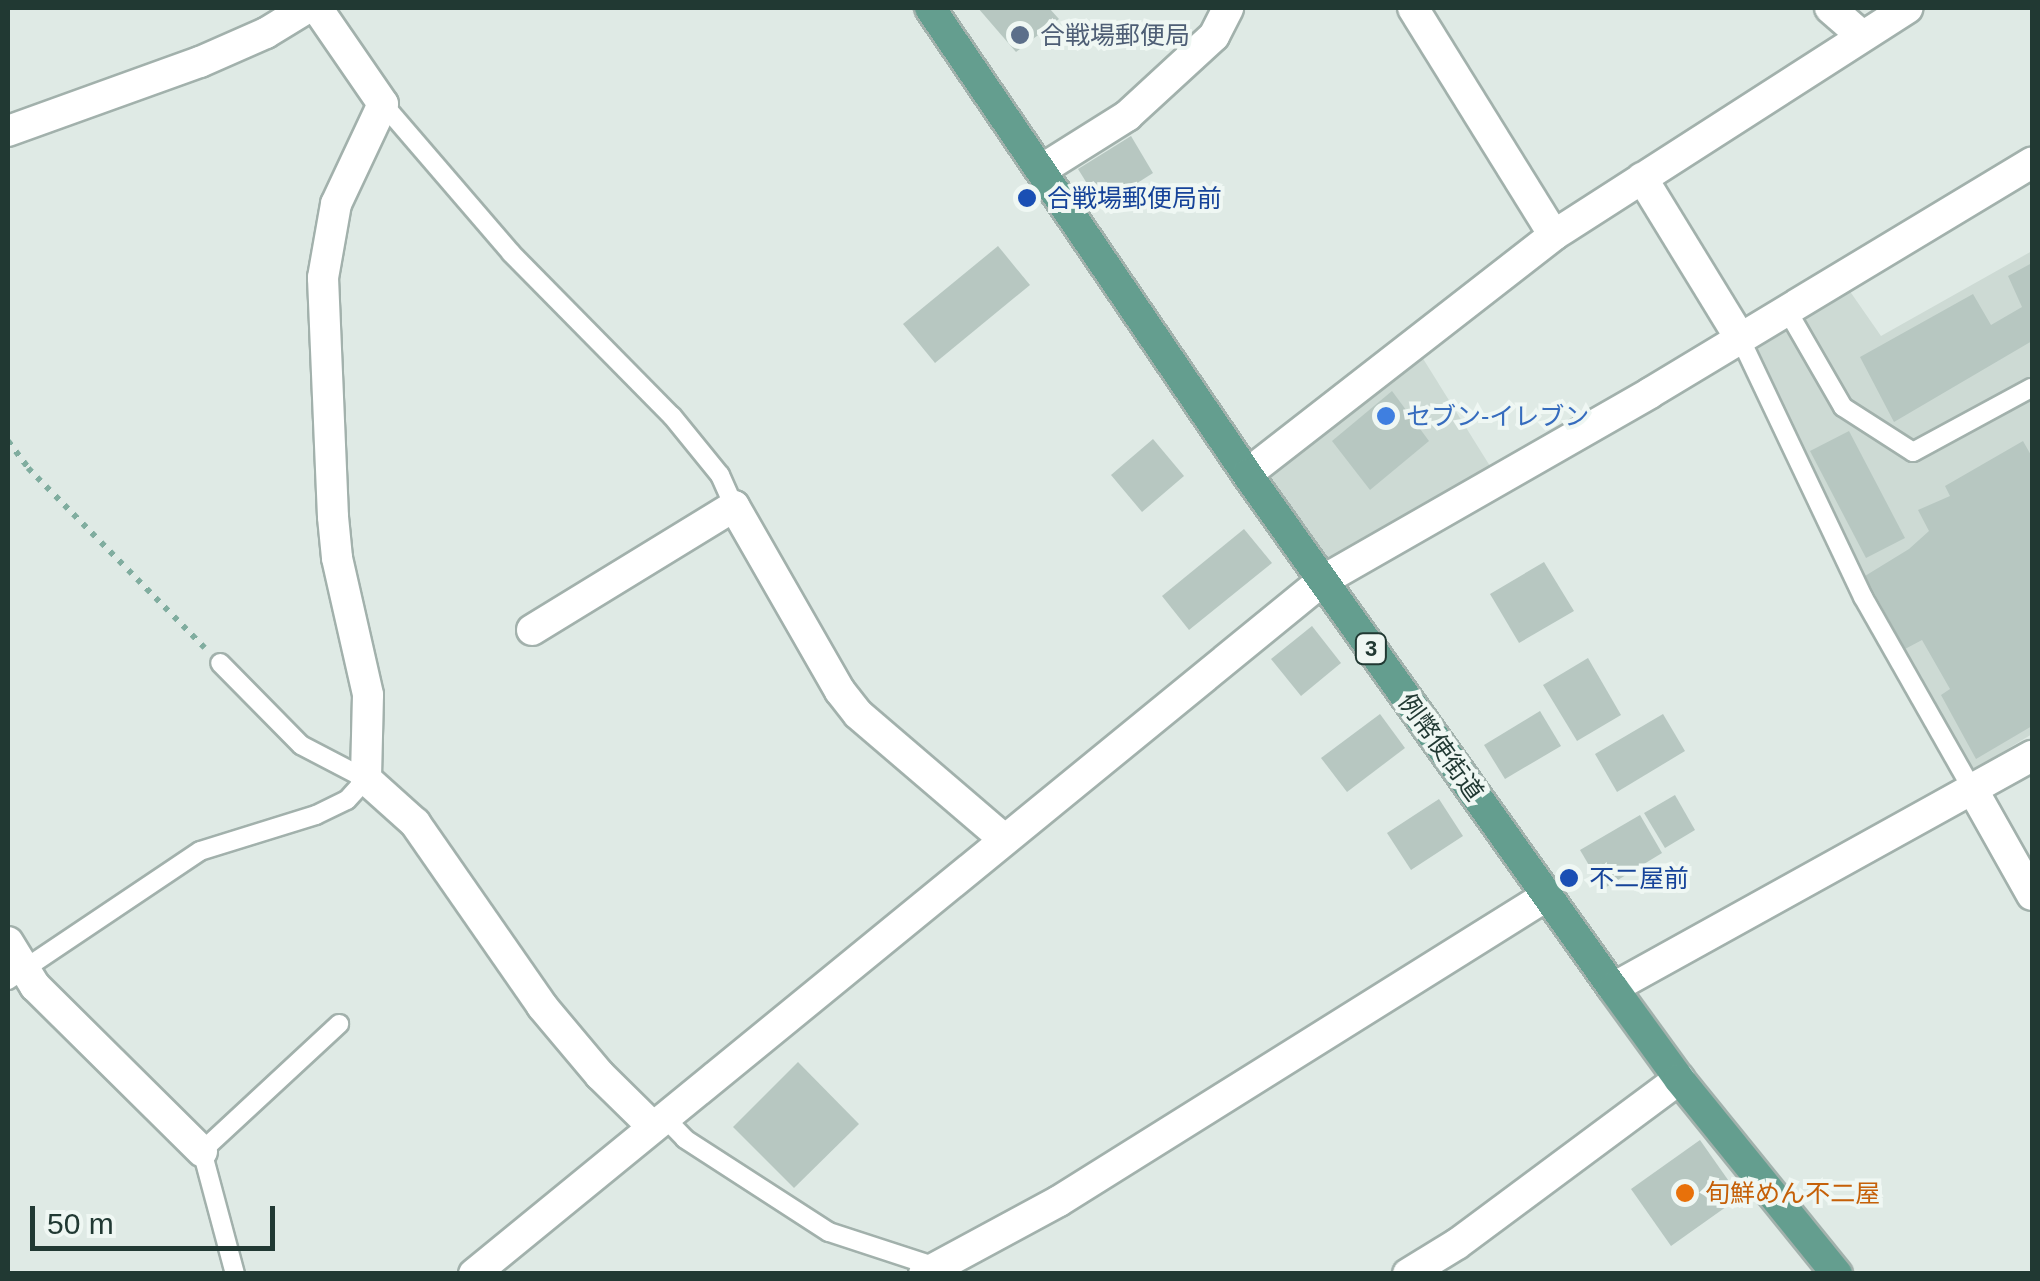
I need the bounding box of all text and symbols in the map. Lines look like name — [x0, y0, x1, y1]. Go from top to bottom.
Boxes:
place label: 合戦場郵便局 — [1040, 20, 1190, 50]
marker: 合戦場郵便局 — [1009, 24, 1031, 46]
place label: 合戦場郵便局前 — [1047, 183, 1222, 213]
marker: 合戦場郵便局前 — [1016, 187, 1038, 209]
place label: セブン-イレブン — [1406, 401, 1589, 431]
marker: セブン-イレブン — [1375, 405, 1397, 427]
road number: 3 — [1354, 632, 1388, 666]
street label: 例幣使街道 — [1392, 688, 1490, 806]
place label: 不二屋前 — [1589, 863, 1689, 893]
marker: 不二屋前 — [1558, 867, 1580, 889]
place label: 旬鮮めん不二屋 — [1705, 1178, 1880, 1208]
marker: 旬鮮めん不二屋 — [1674, 1182, 1696, 1204]
scale bar — [35, 1186, 280, 1248]
text: 50 m — [47, 1207, 114, 1240]

